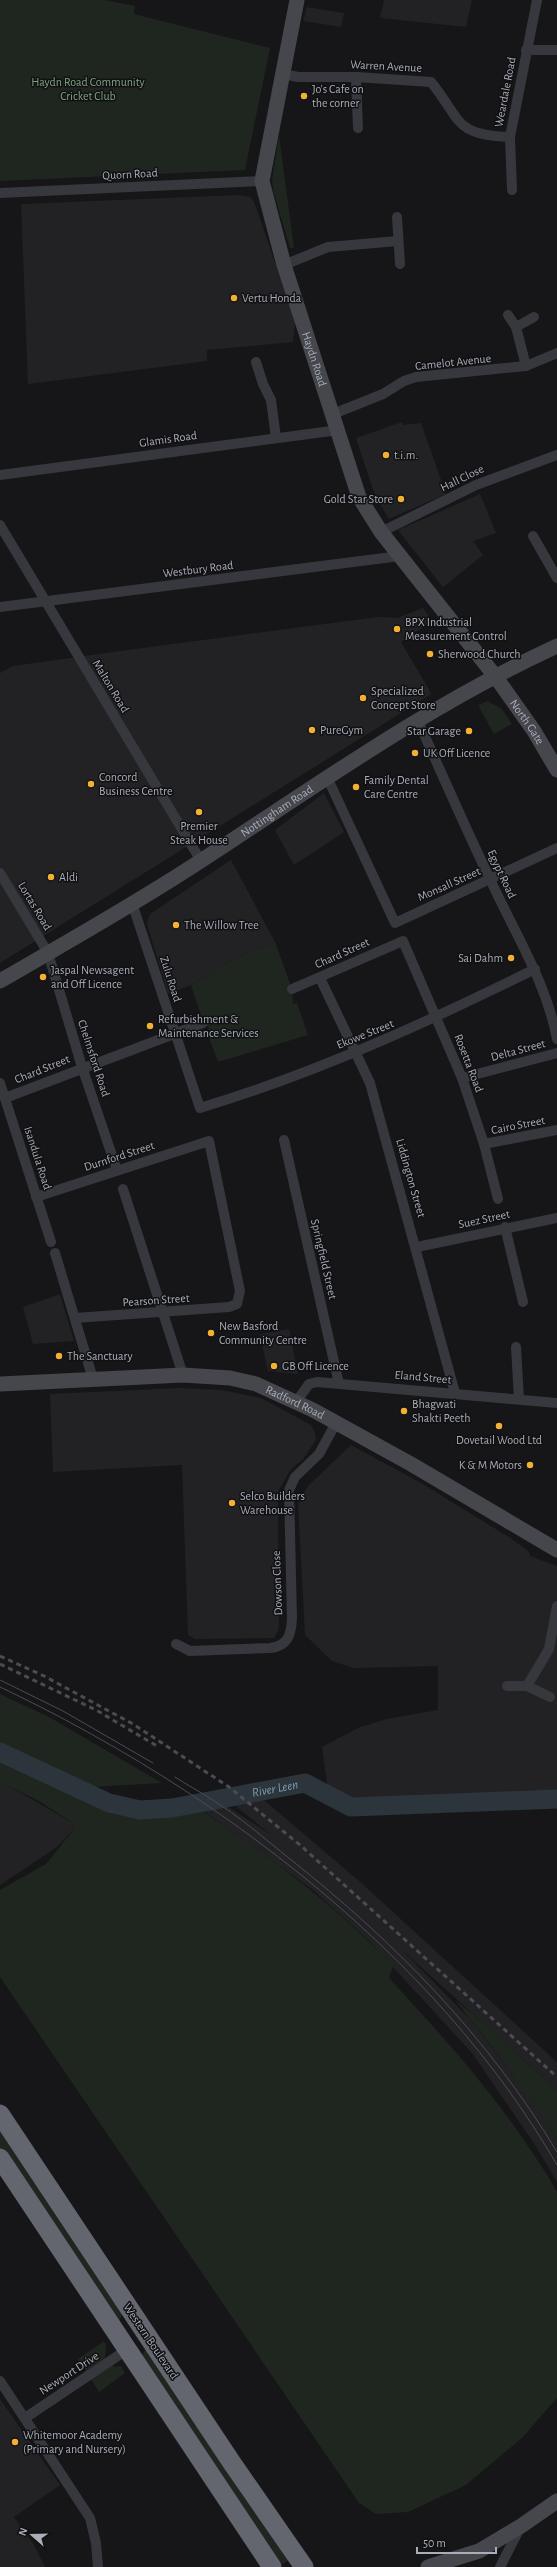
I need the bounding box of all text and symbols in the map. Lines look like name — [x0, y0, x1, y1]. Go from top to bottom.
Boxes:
street label: Weardale Road — [492, 56, 518, 128]
street label: Warren Avenue — [350, 58, 422, 74]
park label: Haydn Road Community Cricket Club — [31, 76, 145, 102]
place label: Jo's Cafe on the corner — [312, 83, 364, 109]
marker: Jo's Cafe on the corner — [299, 91, 309, 101]
street label: Quorn Road — [102, 167, 158, 182]
place label: Vertu Honda — [242, 292, 302, 304]
marker: Vertu Honda — [229, 293, 239, 303]
street label: Haydn Road — [300, 330, 329, 388]
street label: Camelot Avenue — [414, 352, 492, 372]
street label: Glamis Road — [138, 429, 198, 449]
place label: t.i.m. — [394, 449, 418, 461]
marker: t.i.m. — [381, 450, 391, 460]
street label: Hall Close — [438, 462, 486, 494]
place label: Gold Star Store — [324, 493, 393, 505]
marker: Gold Star Store — [396, 494, 406, 504]
street label: Westbury Road — [162, 559, 234, 580]
place label: BPX Industrial Measurement Control — [405, 616, 507, 642]
marker: BPX Industrial Measurement Control — [392, 624, 402, 634]
place label: Sherwood Church — [438, 648, 520, 660]
marker: Sherwood Church — [425, 649, 435, 659]
street label: Malton Road — [91, 657, 131, 715]
place label: Specialized Concept Store — [371, 685, 436, 711]
marker: Specialized Concept Store — [358, 693, 368, 703]
street label: North Gate — [508, 697, 546, 746]
place label: PureGym — [320, 724, 363, 737]
marker: PureGym — [307, 725, 317, 735]
place label: Star Garage — [407, 725, 461, 737]
marker: Star Garage — [464, 726, 474, 736]
place label: UK Off Licence — [423, 747, 490, 759]
marker: UK Off Licence — [410, 748, 420, 758]
place label: Concord Business Centre — [99, 771, 172, 797]
place label: Family Dental Care Centre — [364, 774, 429, 800]
marker: Concord Business Centre — [86, 779, 96, 789]
marker: Family Dental Care Centre — [351, 782, 361, 792]
street label: Nottingham Road — [239, 783, 315, 839]
marker: Premier Steak House — [194, 807, 204, 817]
place label: Premier Steak House — [170, 820, 228, 846]
street label: Egypt Road — [485, 848, 518, 901]
street label: Monsall Street — [416, 865, 482, 903]
place label: Aldi — [59, 871, 78, 883]
marker: Aldi — [46, 872, 56, 882]
street label: Lortas Road — [16, 880, 54, 932]
place label: The Willow Tree — [184, 919, 259, 931]
marker: The Willow Tree — [171, 920, 181, 930]
street label: Chard Street — [313, 936, 371, 970]
place label: Sai Dahm — [458, 952, 503, 964]
marker: Sai Dahm — [506, 953, 516, 963]
street label: Zulu Road — [158, 955, 184, 1003]
place label: Jaspal Newsagent and Off Licence — [51, 964, 134, 990]
marker: Jaspal Newsagent and Off Licence — [38, 972, 48, 982]
place label: Refurbishment & Maintenance Services — [158, 1013, 259, 1039]
street label: Ekowe Street — [335, 1017, 395, 1051]
street label: Chelmsford Road — [76, 1018, 112, 1098]
marker: Refurbishment & Maintenance Services — [145, 1021, 155, 1031]
street label: Rosetta Road — [452, 1032, 486, 1094]
street label: Delta Street — [489, 1037, 547, 1063]
street label: Chard Street — [13, 1052, 71, 1085]
street label: Cairo Street — [490, 1114, 546, 1136]
street label: Isandula Road — [22, 1125, 54, 1191]
street label: Liddington Street — [394, 1137, 428, 1219]
street label: Durnford Street — [82, 1139, 156, 1173]
street label: Suez Street — [457, 1208, 511, 1230]
street label: Springfield Street — [309, 1218, 339, 1300]
street label: Pearson Street — [122, 1292, 190, 1308]
place label: New Basford Community Centre — [219, 1320, 307, 1347]
marker: New Basford Community Centre — [206, 1328, 216, 1338]
place label: The Sanctuary — [67, 1350, 133, 1363]
marker: The Sanctuary — [54, 1351, 64, 1361]
place label: GB Off Licence — [282, 1360, 349, 1372]
marker: GB Off Licence — [269, 1361, 279, 1371]
street label: Eland Street — [394, 1369, 452, 1385]
street label: Radford Road — [264, 1383, 326, 1421]
place label: Bhagwati Shakti Peeth — [412, 1398, 470, 1424]
marker: Bhagwati Shakti Peeth — [399, 1406, 409, 1416]
marker: Dovetail Wood Ltd — [494, 1421, 504, 1431]
place label: Dovetail Wood Ltd — [456, 1434, 542, 1446]
place label: K & M Motors — [459, 1459, 522, 1471]
marker: K & M Motors — [525, 1460, 535, 1470]
place label: Selco Builders Warehouse — [240, 1490, 305, 1516]
marker: Selco Builders Warehouse — [227, 1498, 237, 1508]
street label: Dowson Close — [270, 1550, 284, 1616]
water label: River Leen — [251, 1778, 299, 1799]
street label: Western Boulevard — [121, 2301, 181, 2381]
street label: Newport Drive — [37, 2349, 101, 2397]
place label: Whitemoor Academy (Primary and Nursery) — [23, 2429, 126, 2456]
marker: Whitemoor Academy (Primary and Nursery) — [10, 2437, 20, 2447]
north arrow — [12, 2515, 52, 2555]
text: N — [17, 2526, 30, 2537]
scale bar — [417, 2529, 496, 2555]
text: 50 m — [423, 2537, 446, 2549]

